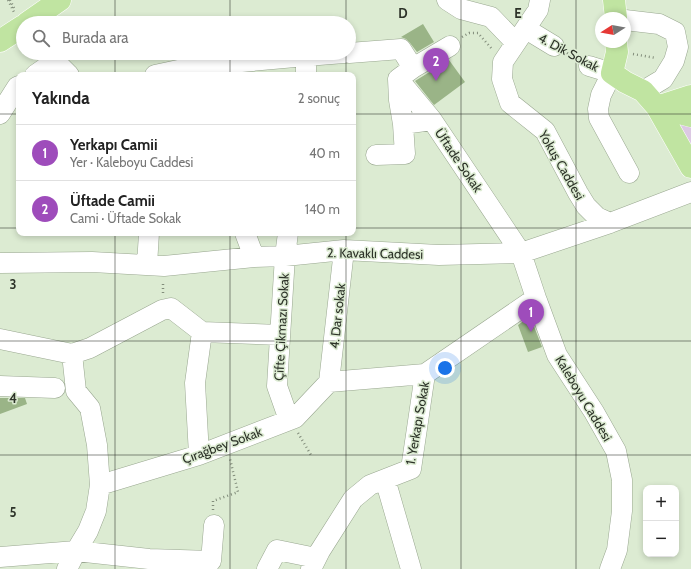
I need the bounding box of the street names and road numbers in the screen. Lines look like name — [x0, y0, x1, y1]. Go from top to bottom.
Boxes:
street label: 4. Dik Sokak — [536, 29, 602, 75]
street label: Üftade Sokak — [432, 125, 486, 195]
street label: Yokuş Caddesi — [535, 126, 588, 203]
street label: 2. Kavaklı Caddesi — [327, 244, 423, 262]
street label: Çifte Çikmazı Sokak — [270, 273, 292, 381]
street label: 4. Dar sokak — [326, 282, 348, 350]
street label: Kaleboyu Caddesi — [552, 352, 616, 444]
street label: 1. Yerkapı Sokak — [402, 380, 432, 466]
street label: Çırağbey Sokak — [180, 423, 264, 467]

